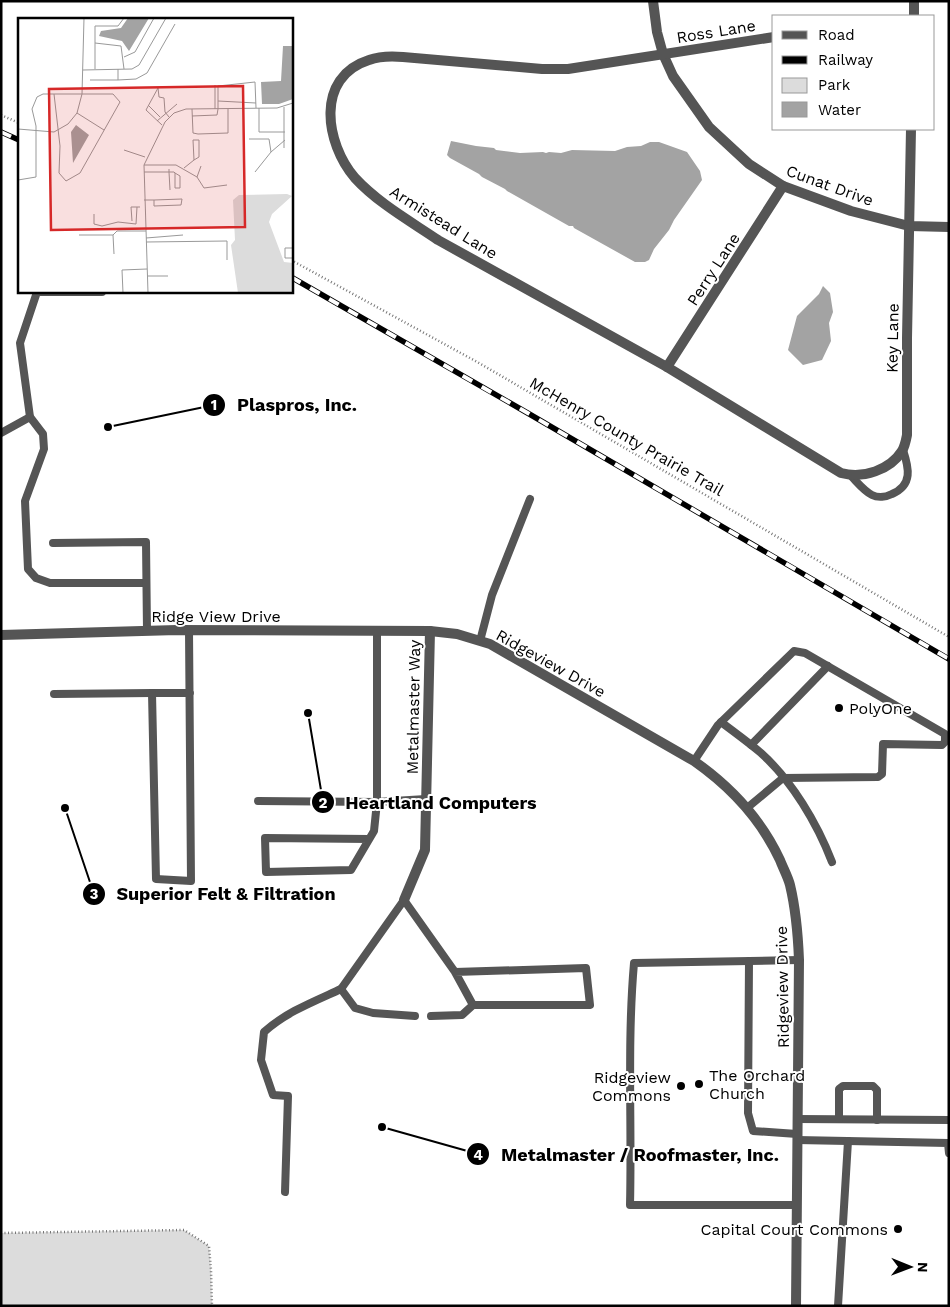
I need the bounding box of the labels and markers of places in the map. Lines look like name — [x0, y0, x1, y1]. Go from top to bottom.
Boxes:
callout: Plaspros, Inc. — [202, 389, 367, 422]
place label: PolyOne — [849, 699, 912, 718]
marker: PolyOne — [833, 702, 845, 714]
callout: Heartland Computers — [310, 786, 547, 819]
callout: Superior Felt & Filtration — [81, 878, 346, 911]
place label: The Orchard Church — [709, 1066, 805, 1103]
place label: Ridgeview Commons — [592, 1068, 671, 1105]
marker: The Orchard Church — [693, 1078, 705, 1090]
marker: Ridgeview Commons — [675, 1080, 687, 1092]
callout: Metalmaster / Roofmaster, Inc. — [466, 1138, 789, 1171]
place label: Capital Court Commons — [700, 1220, 888, 1239]
marker: Capital Court Commons — [892, 1223, 904, 1235]

